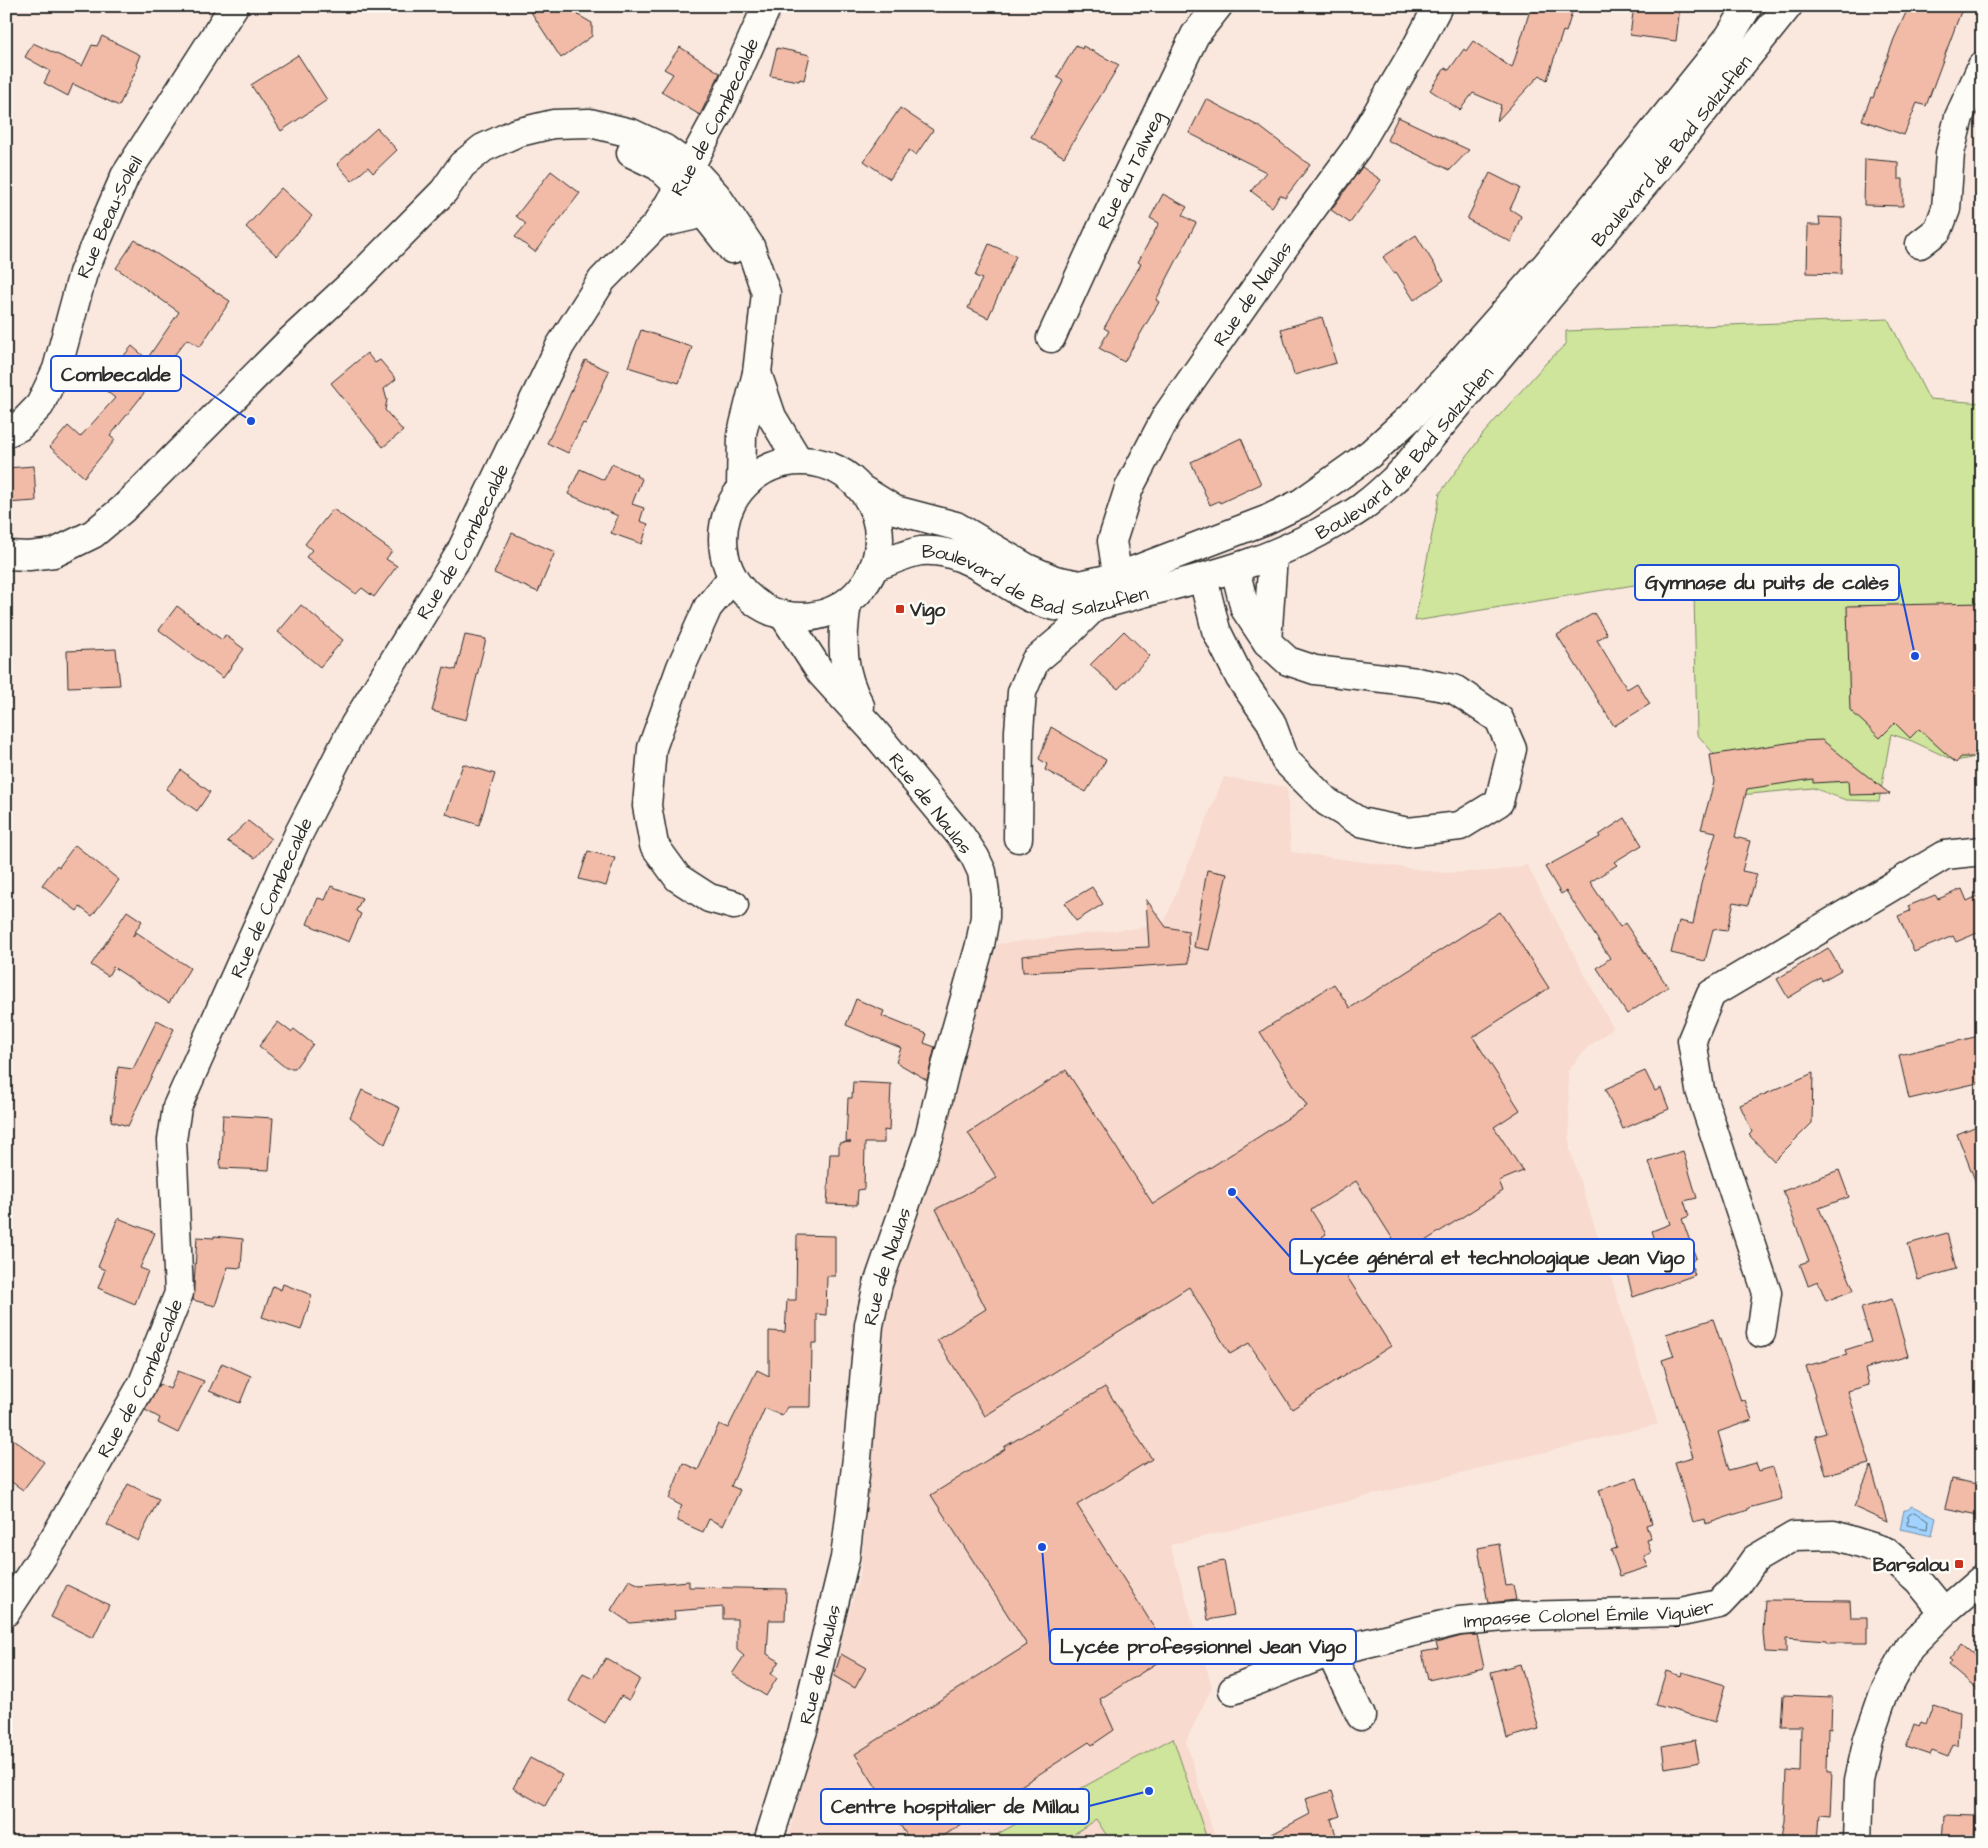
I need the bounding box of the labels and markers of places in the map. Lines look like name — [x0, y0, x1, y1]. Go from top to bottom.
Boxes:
callout: Combecalde — [51, 356, 181, 391]
callout: Gymnase du puits de calès — [1635, 565, 1899, 600]
place label: Vigo — [909, 597, 946, 625]
marker: Vigo — [894, 603, 906, 615]
callout: Lycée général et technologique Jean Vigo — [1290, 1239, 1694, 1274]
place label: Barsalou — [1873, 1552, 1949, 1579]
marker: Barsalou — [1953, 1558, 1965, 1570]
callout: Lycée professionnel Jean Vigo — [1050, 1629, 1356, 1664]
callout: Centre hospitalier de Millau — [821, 1789, 1089, 1824]

